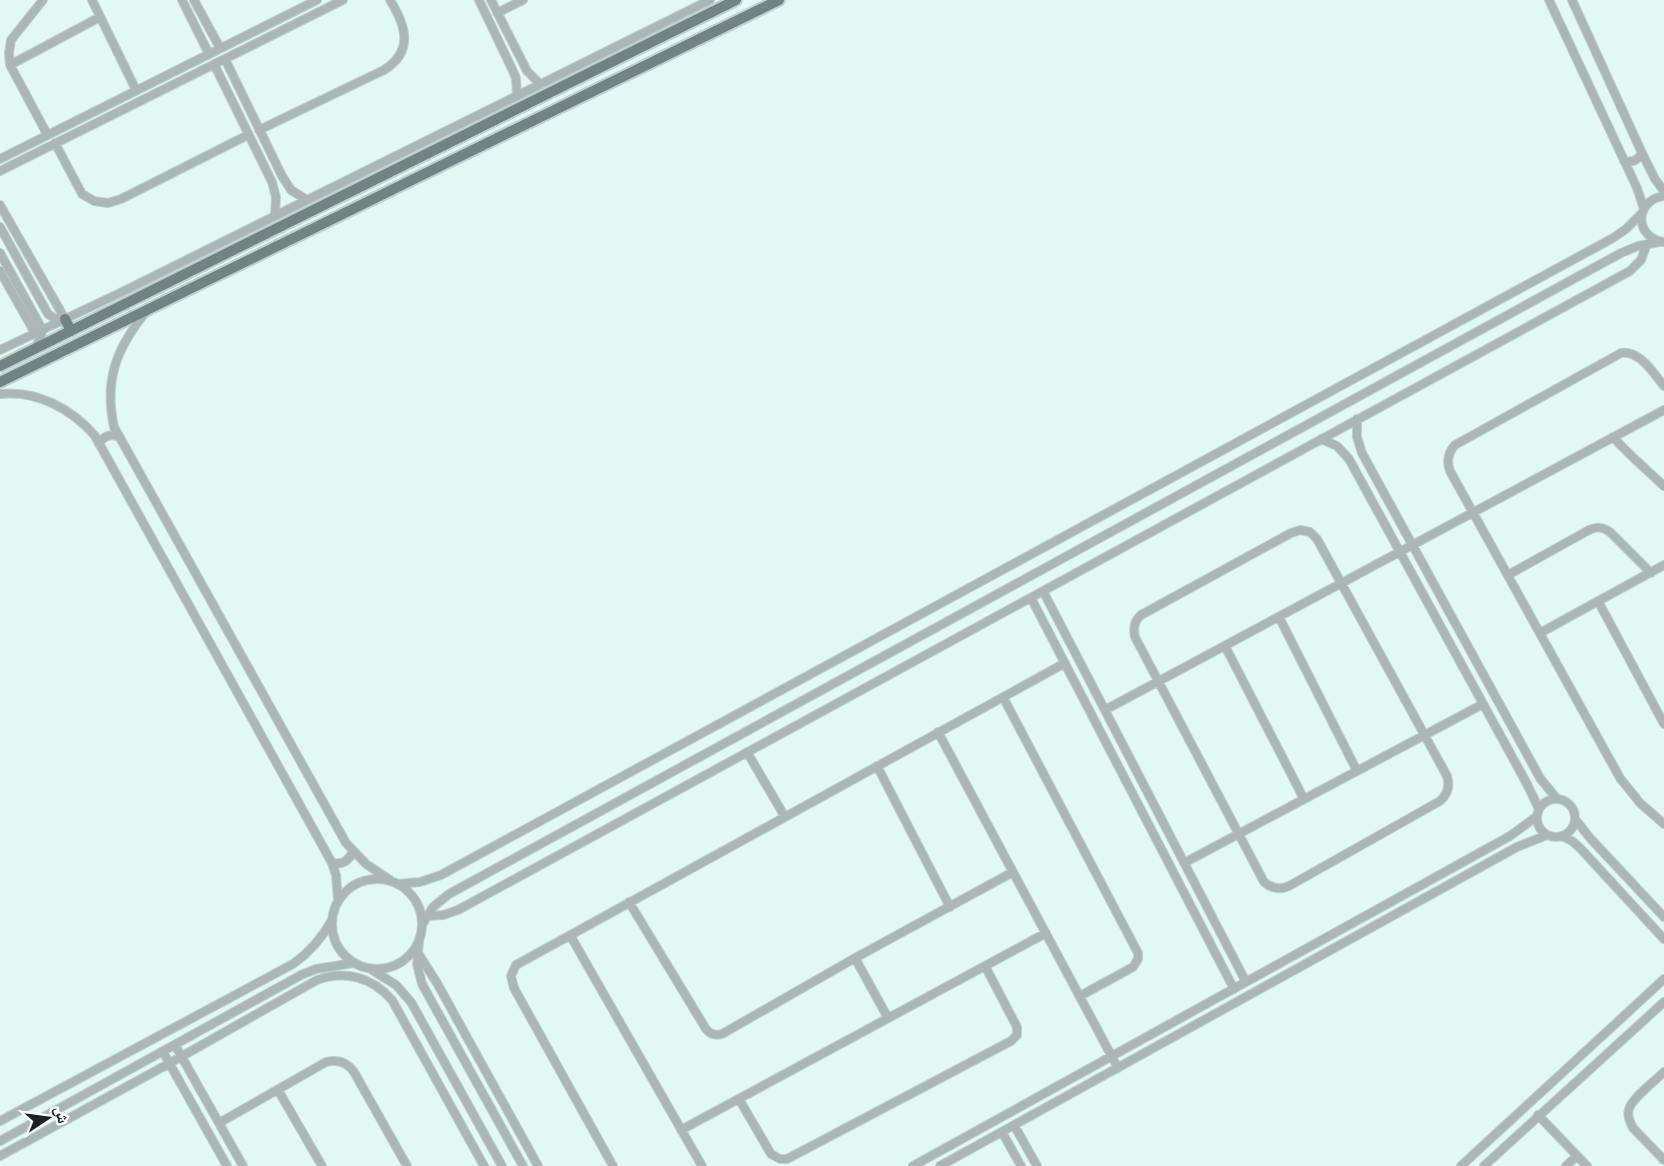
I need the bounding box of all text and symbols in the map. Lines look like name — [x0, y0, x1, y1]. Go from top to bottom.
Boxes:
north arrow — [18, 1088, 78, 1148]
text: ش — [51, 1105, 72, 1125]

